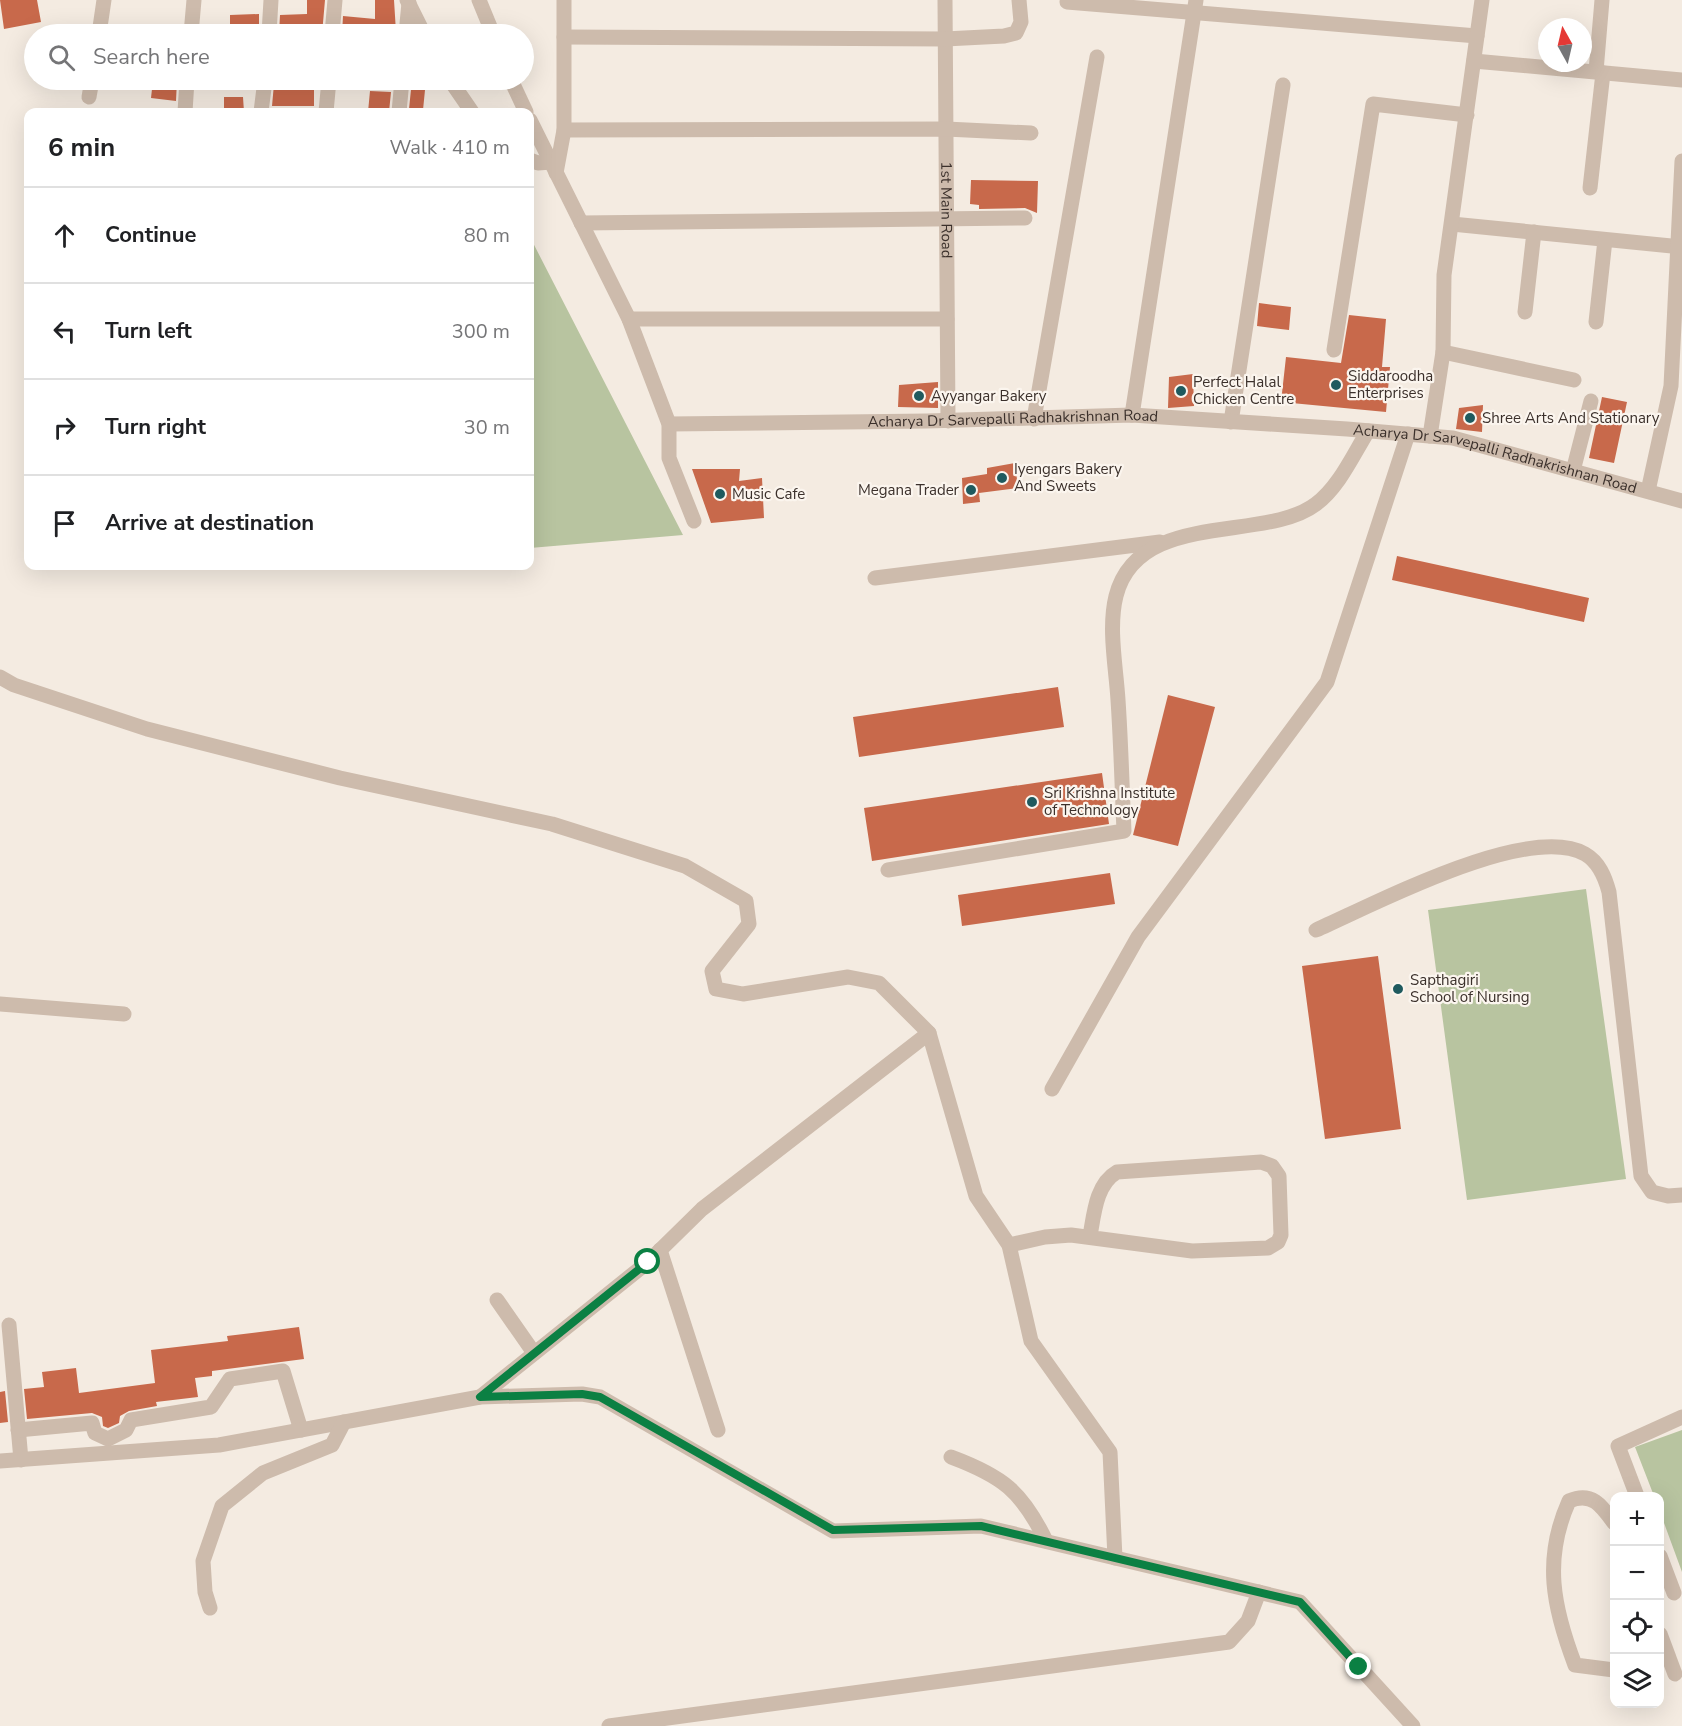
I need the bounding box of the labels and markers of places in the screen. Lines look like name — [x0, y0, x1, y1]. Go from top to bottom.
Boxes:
place label: Siddaroodha Enterprises — [1348, 366, 1433, 403]
place label: Perfect Halal Chicken Centre — [1193, 372, 1294, 409]
marker: Siddaroodha Enterprises — [1329, 378, 1343, 392]
marker: Perfect Halal Chicken Centre — [1174, 384, 1188, 398]
place label: Ayyangar Bakery — [931, 386, 1047, 406]
marker: Ayyangar Bakery — [912, 389, 926, 403]
place label: Shree Arts And Stationary — [1482, 408, 1660, 428]
marker: Shree Arts And Stationary — [1463, 411, 1477, 425]
place label: Iyengars Bakery And Sweets — [1014, 459, 1122, 496]
marker: Iyengars Bakery And Sweets — [995, 471, 1009, 485]
place label: Megana Trader — [858, 480, 960, 500]
marker: Megana Trader — [964, 483, 978, 497]
place label: Music Cafe — [732, 484, 805, 504]
marker: Music Cafe — [713, 487, 727, 501]
place label: Sri Krishna Institute of Technology — [1044, 783, 1175, 820]
marker: Sri Krishna Institute of Technology — [1025, 795, 1039, 809]
place label: Sapthagiri School of Nursing — [1410, 970, 1530, 1007]
marker: Sapthagiri School of Nursing — [1391, 982, 1405, 996]

